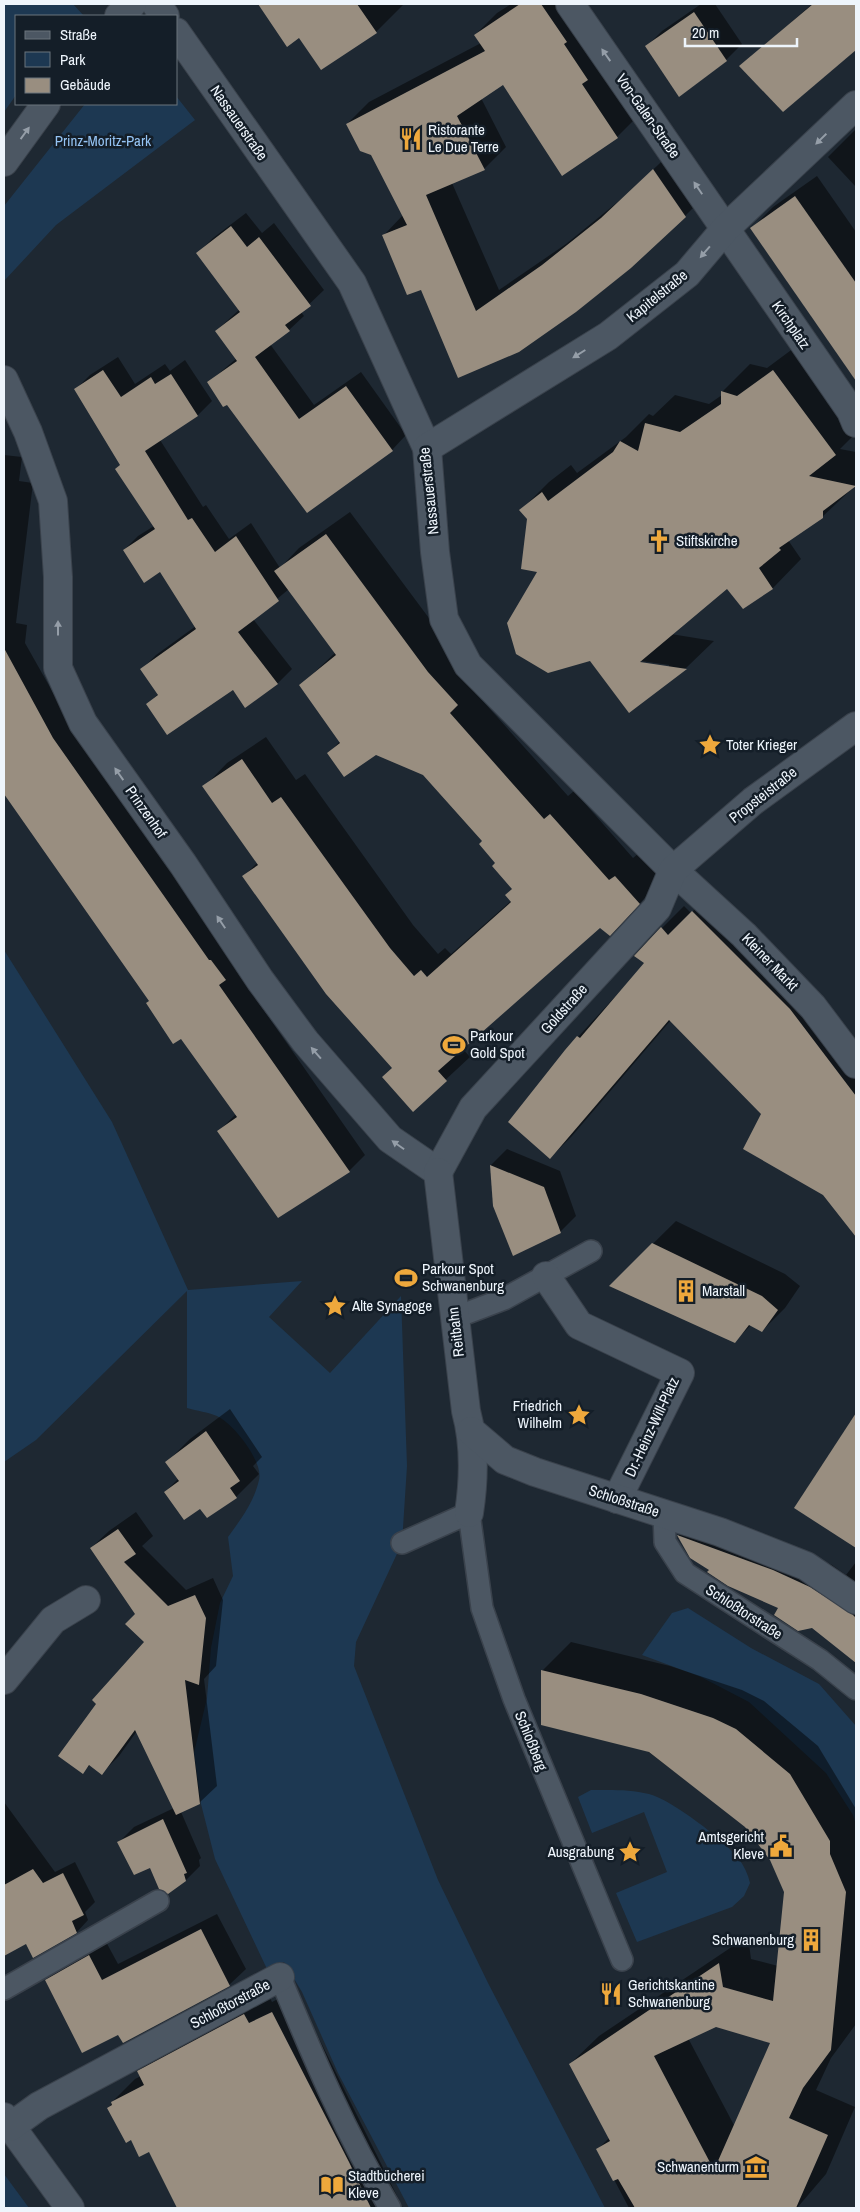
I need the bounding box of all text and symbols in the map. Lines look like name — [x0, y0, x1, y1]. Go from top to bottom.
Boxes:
legend — [15, 15, 178, 105]
scale bar — [685, 15, 798, 47]
text: 20 m — [692, 22, 719, 43]
text: Straße — [60, 24, 97, 45]
one-way arrow — [601, 48, 611, 62]
text: Park — [60, 49, 86, 70]
street label: Von-Galen-Straße — [611, 69, 686, 162]
text: Gebäude — [60, 74, 111, 95]
street label: Nassauerstraße — [206, 81, 273, 165]
place label: Ristorante Le Due Terre — [428, 119, 499, 157]
one-way arrow — [20, 126, 30, 140]
restaurant icon: Ristorante Le Due Terre — [398, 126, 424, 152]
park label: Prinz-Moritz-Park — [55, 130, 152, 151]
one-way arrow — [816, 133, 828, 145]
one-way arrow — [694, 181, 703, 195]
one-way arrow — [699, 246, 711, 258]
street label: Kapitelstraße — [622, 264, 692, 327]
street label: Kirchplatz — [767, 296, 816, 353]
one-way arrow — [572, 349, 586, 359]
street label: Nassauerstraße — [413, 446, 444, 536]
church icon: Stiftskirche — [646, 528, 672, 554]
place label: Stiftskirche — [676, 530, 738, 551]
one-way arrow — [54, 620, 62, 636]
place icon: Toter Krieger — [697, 732, 723, 758]
place label: Toter Krieger — [726, 734, 797, 755]
street label: Propsteistraße — [724, 761, 801, 828]
one-way arrow — [114, 767, 124, 781]
street label: Prinzenhof — [121, 781, 172, 843]
one-way arrow — [216, 915, 226, 928]
street label: Kleiner Markt — [737, 928, 804, 996]
street label: Goldstraße — [535, 979, 592, 1038]
place label: Parkour Gold Spot — [470, 1025, 525, 1063]
sports icon: Parkour Gold Spot — [441, 1032, 467, 1058]
one-way arrow — [311, 1047, 322, 1060]
one-way arrow — [391, 1140, 405, 1150]
place label: Parkour Spot Schwanenburg — [422, 1258, 504, 1296]
sports icon: Parkour Spot Schwanenburg — [393, 1265, 419, 1291]
building icon: Marstall — [673, 1278, 699, 1304]
place label: Marstall — [702, 1280, 745, 1301]
place icon: Alte Synagoge — [322, 1293, 348, 1319]
place label: Alte Synagoge — [351, 1295, 432, 1316]
street label: Reitbahn — [442, 1306, 469, 1358]
street label: Dr.-Heinz-Will-Platz — [619, 1373, 684, 1480]
place label: Friedrich Wilhelm — [513, 1395, 562, 1433]
place icon: Friedrich Wilhelm — [566, 1402, 592, 1428]
street label: Schloßstraße — [586, 1479, 662, 1522]
street label: Schloßtorstraße — [702, 1579, 787, 1644]
street label: Schloßberg — [510, 1708, 553, 1774]
place label: Amtsgericht Kleve — [697, 1826, 765, 1864]
public building icon: Amtsgericht Kleve — [768, 1833, 794, 1859]
place icon: Ausgrabung — [617, 1839, 643, 1865]
place label: Ausgrabung — [547, 1841, 614, 1862]
building icon: Schwanenburg — [798, 1927, 824, 1953]
place label: Schwanenburg — [712, 1929, 794, 1950]
street label: Schloßtorstraße — [186, 1974, 273, 2033]
place label: Gerichtskantine Schwanenburg — [628, 1974, 715, 2012]
restaurant icon: Gerichtskantine Schwanenburg — [598, 1981, 624, 2007]
museum icon: Schwanenturm — [743, 2154, 769, 2180]
place label: Schwanenturm — [657, 2156, 739, 2177]
place label: Stadtbücherei Kleve — [348, 2165, 425, 2203]
library icon: Stadtbücherei Kleve — [319, 2172, 345, 2198]

